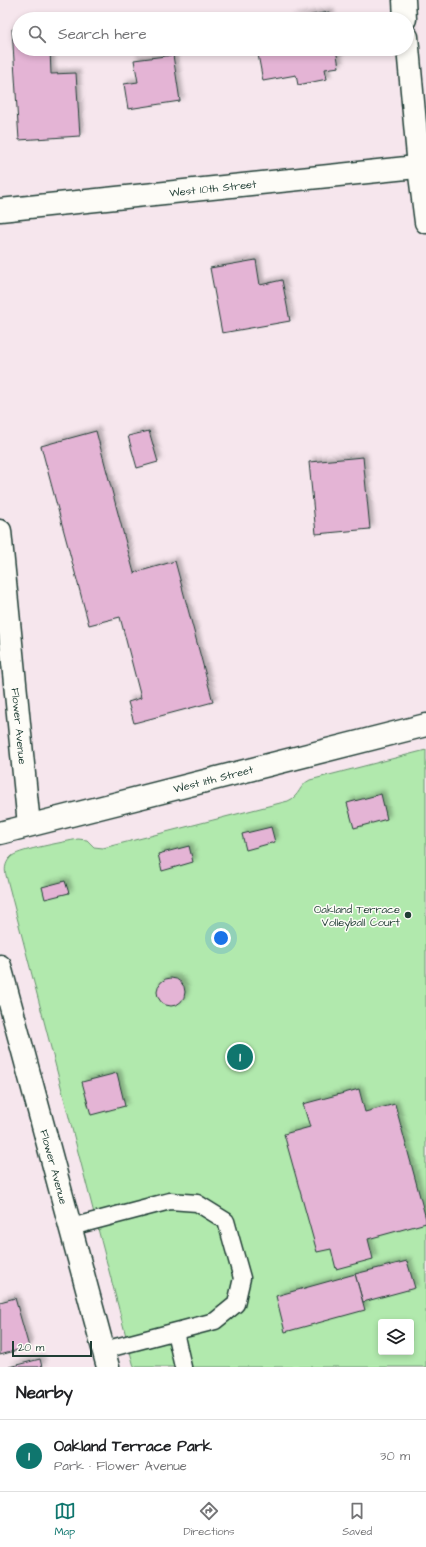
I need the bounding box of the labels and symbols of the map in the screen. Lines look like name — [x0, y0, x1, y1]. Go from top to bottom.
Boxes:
street label: West 10th Street — [169, 177, 258, 200]
street label: Flower Avenue — [8, 687, 30, 765]
street label: West 11th Street — [172, 762, 255, 797]
place label: Oakland Terrace Volleyball Court — [314, 902, 401, 931]
marker: Oakland Terrace Volleyball Court — [403, 910, 413, 920]
your location — [211, 928, 231, 948]
pin: 1 — [227, 1042, 253, 1072]
street label: Flower Avenue — [36, 1128, 71, 1206]
scale bar — [12, 1339, 92, 1358]

